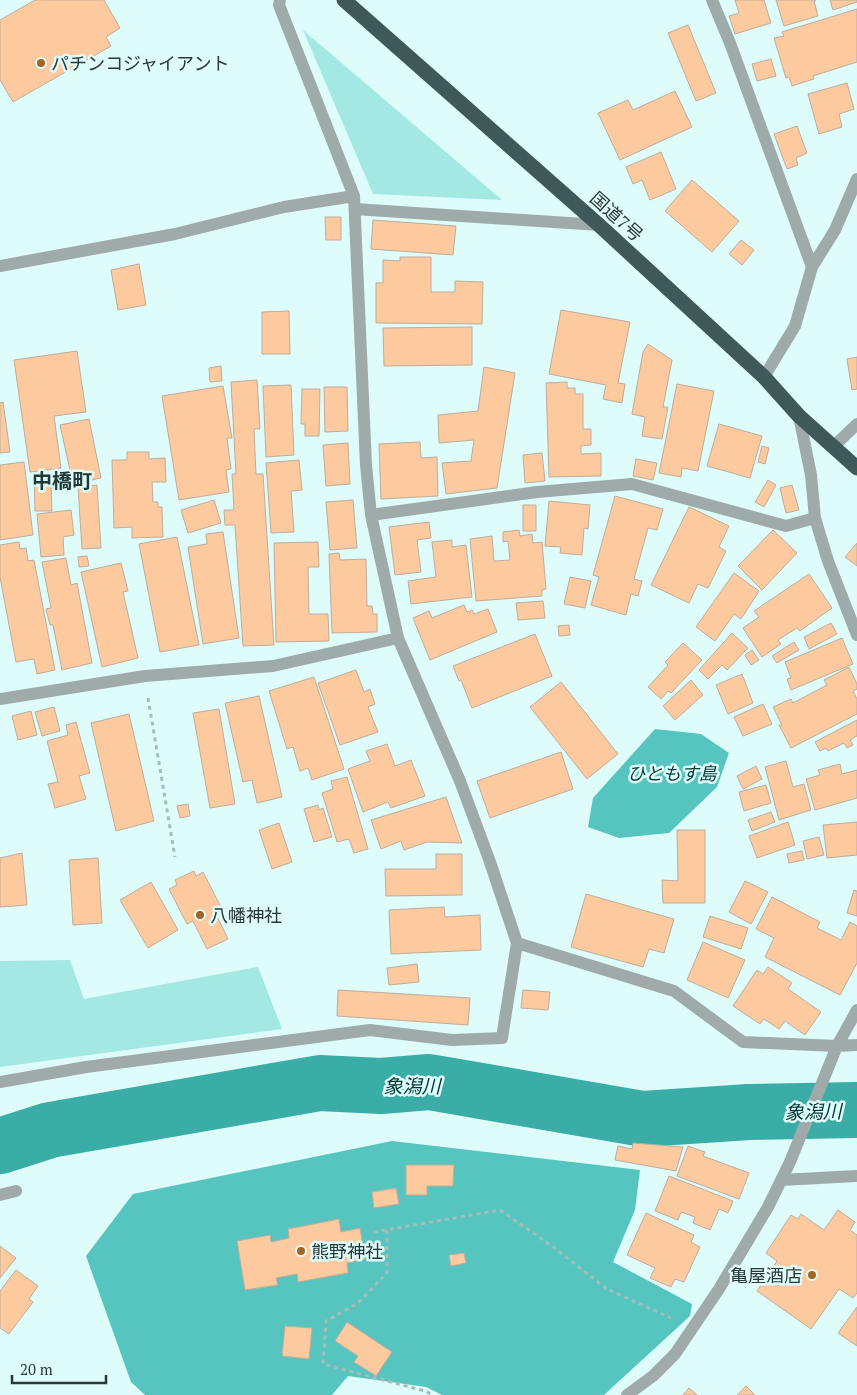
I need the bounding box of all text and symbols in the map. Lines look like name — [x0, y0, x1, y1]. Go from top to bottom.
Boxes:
place label: パチンコジャイアント — [51, 51, 229, 75]
marker: パチンコジャイアント — [35, 57, 47, 69]
street label: 国道7号 — [585, 186, 649, 246]
district label: 中橋町 — [32, 467, 92, 494]
park label: ひともす島 — [627, 761, 718, 785]
place label: 八幡神社 — [210, 903, 282, 927]
marker: 八幡神社 — [194, 909, 206, 921]
water label: 象潟川 — [383, 1073, 442, 1098]
water label: 象潟川 — [784, 1098, 844, 1124]
place label: 熊野神社 — [311, 1239, 383, 1263]
marker: 熊野神社 — [295, 1245, 307, 1257]
place label: 亀屋酒店 — [730, 1263, 802, 1287]
marker: 亀屋酒店 — [806, 1269, 818, 1281]
scale bar — [12, 1352, 106, 1384]
text: 20 m — [20, 1359, 53, 1379]

